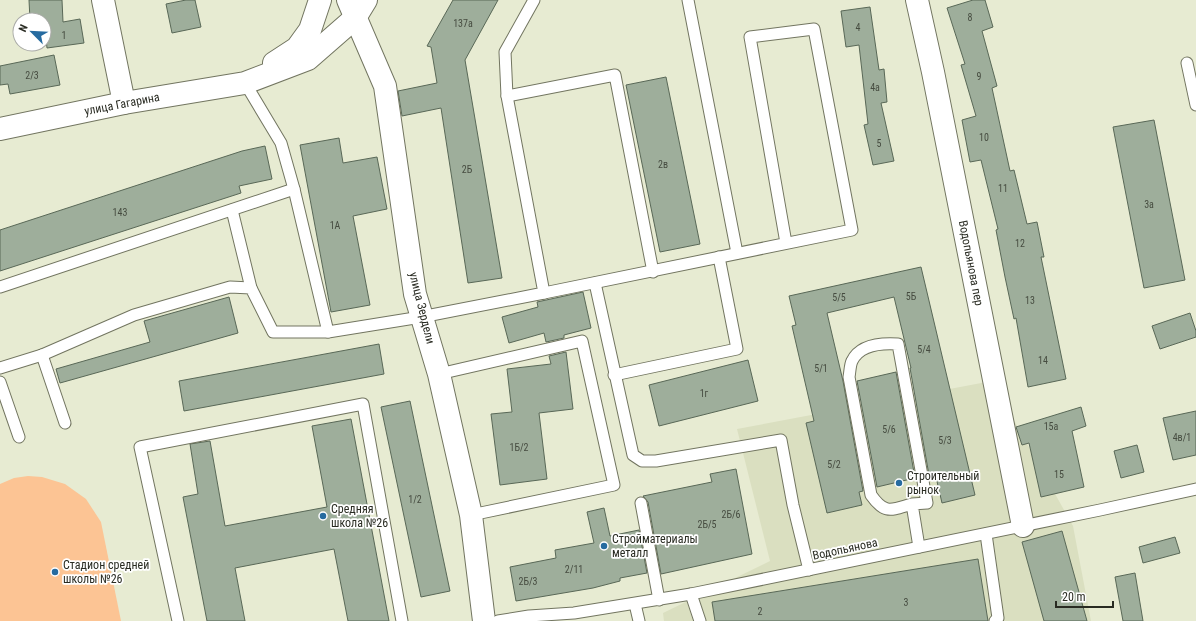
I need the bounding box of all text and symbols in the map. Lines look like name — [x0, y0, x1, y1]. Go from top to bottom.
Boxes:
north arrow — [12, 12, 52, 52]
house number: 8 — [968, 12, 973, 23]
house number: 137а — [453, 18, 473, 29]
text: N — [16, 22, 31, 34]
house number: 4 — [856, 22, 861, 33]
house number: 1 — [62, 30, 66, 41]
house number: 2/3 — [25, 70, 39, 81]
house number: 9 — [977, 71, 982, 82]
house number: 4а — [870, 82, 880, 93]
street label: улица Гагарина — [83, 90, 161, 118]
house number: 10 — [979, 132, 989, 143]
house number: 5 — [877, 138, 882, 149]
house number: 2в — [658, 159, 668, 170]
house number: 2Б — [462, 164, 473, 175]
house number: 11 — [998, 183, 1008, 194]
house number: 3а — [1144, 199, 1154, 210]
house number: 143 — [113, 207, 127, 218]
street label: Водопьянова пер — [956, 219, 986, 307]
house number: 1А — [330, 220, 341, 231]
house number: 12 — [1015, 238, 1025, 249]
street label: улица Зердели — [406, 271, 438, 345]
house number: 5Б — [906, 291, 917, 302]
house number: 5/5 — [832, 292, 846, 303]
house number: 13 — [1025, 295, 1035, 306]
house number: 5/4 — [917, 344, 931, 355]
house number: 14 — [1038, 355, 1048, 366]
house number: 5/1 — [814, 363, 828, 374]
house number: 1г — [700, 388, 709, 399]
house number: 15а — [1044, 421, 1059, 432]
house number: 5/6 — [882, 424, 896, 435]
house number: 4в/1 — [1173, 432, 1191, 443]
house number: 5/3 — [938, 435, 952, 446]
house number: 1Б/2 — [509, 442, 529, 453]
house number: 5/2 — [827, 459, 841, 470]
place label: Строительный рынок — [907, 469, 979, 497]
house number: 15 — [1054, 469, 1064, 480]
marker: Строительный рынок — [894, 478, 904, 488]
house number: 1/2 — [408, 494, 422, 505]
place label: Средняя школа №26 — [331, 502, 388, 530]
house number: 2Б/6 — [721, 509, 741, 520]
marker: Средняя школа №26 — [318, 511, 328, 521]
house number: 2Б/5 — [697, 519, 717, 530]
place label: Стройматериалы металл — [612, 532, 698, 560]
street label: Водопьянова — [811, 535, 879, 563]
marker: Стройматериалы металл — [599, 541, 609, 551]
place label: Стадион средней школы №26 — [63, 558, 149, 586]
house number: 2/11 — [565, 564, 583, 575]
marker: Стадион средней школы №26 — [50, 567, 60, 577]
house number: 2Б/3 — [518, 576, 538, 587]
scale bar — [1056, 583, 1113, 609]
text: 20 m — [1062, 590, 1086, 604]
house number: 3 — [904, 597, 909, 608]
house number: 2 — [758, 606, 763, 617]

